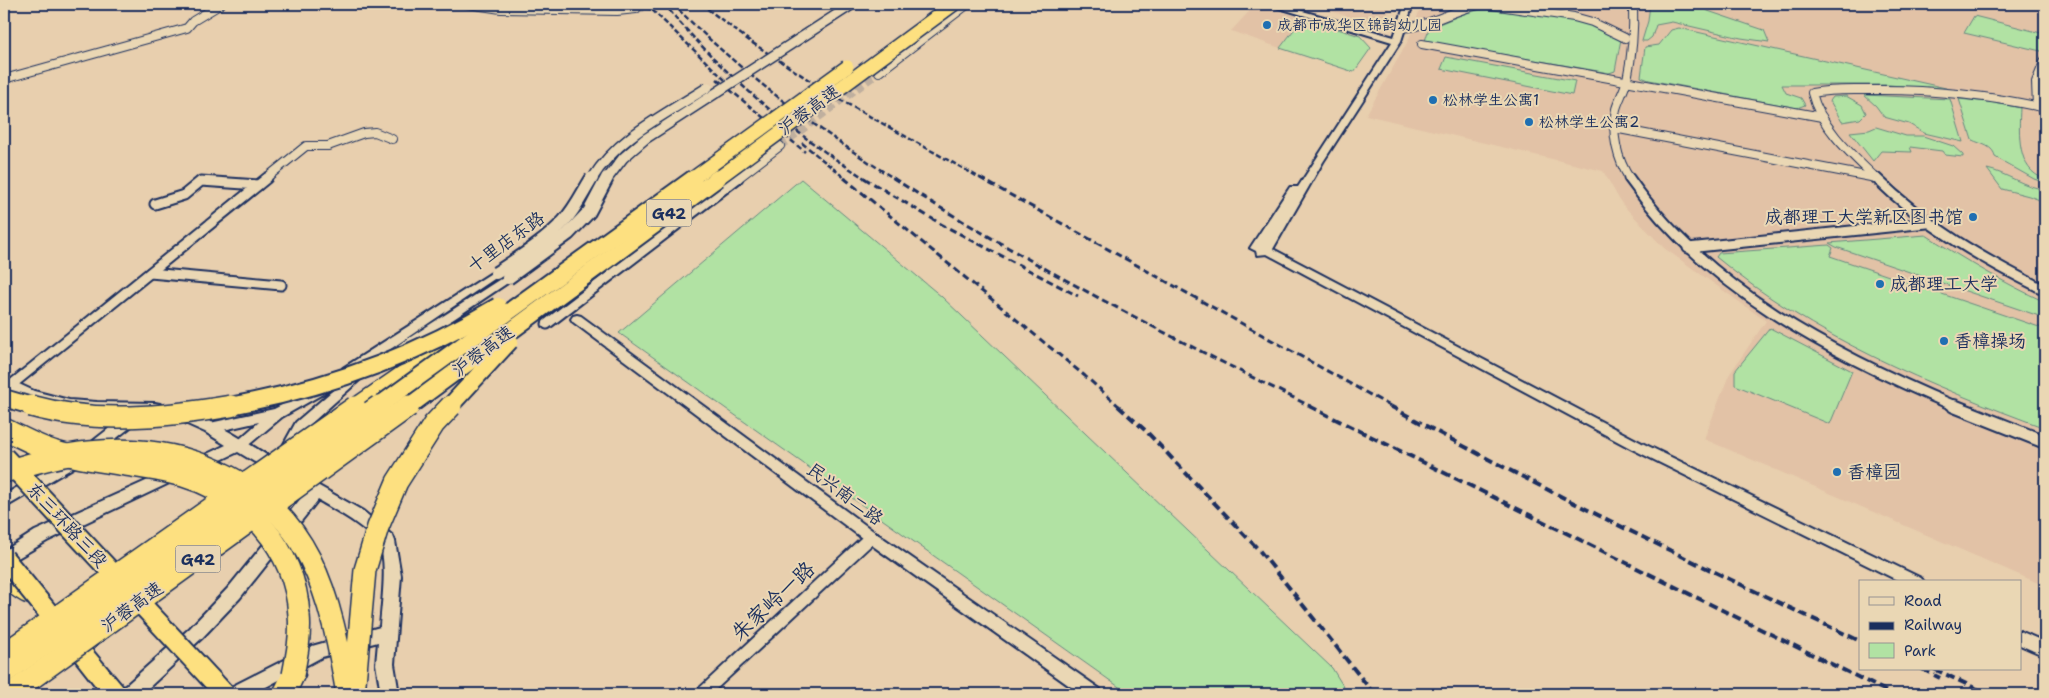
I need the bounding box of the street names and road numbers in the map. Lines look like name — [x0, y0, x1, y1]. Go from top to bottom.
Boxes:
street label: 沪蓉高速 — [773, 79, 845, 141]
road number: G42 — [646, 200, 692, 227]
street label: 十里店东路 — [463, 206, 549, 278]
street label: 沪蓉高速 — [447, 320, 519, 382]
street label: 民兴南二路 — [802, 457, 888, 531]
street label: 东三环路三段 — [21, 477, 113, 573]
road number: G42 — [176, 546, 220, 572]
street label: 朱家岭一路 — [725, 555, 821, 647]
street label: 沪蓉高速 — [96, 576, 168, 638]

